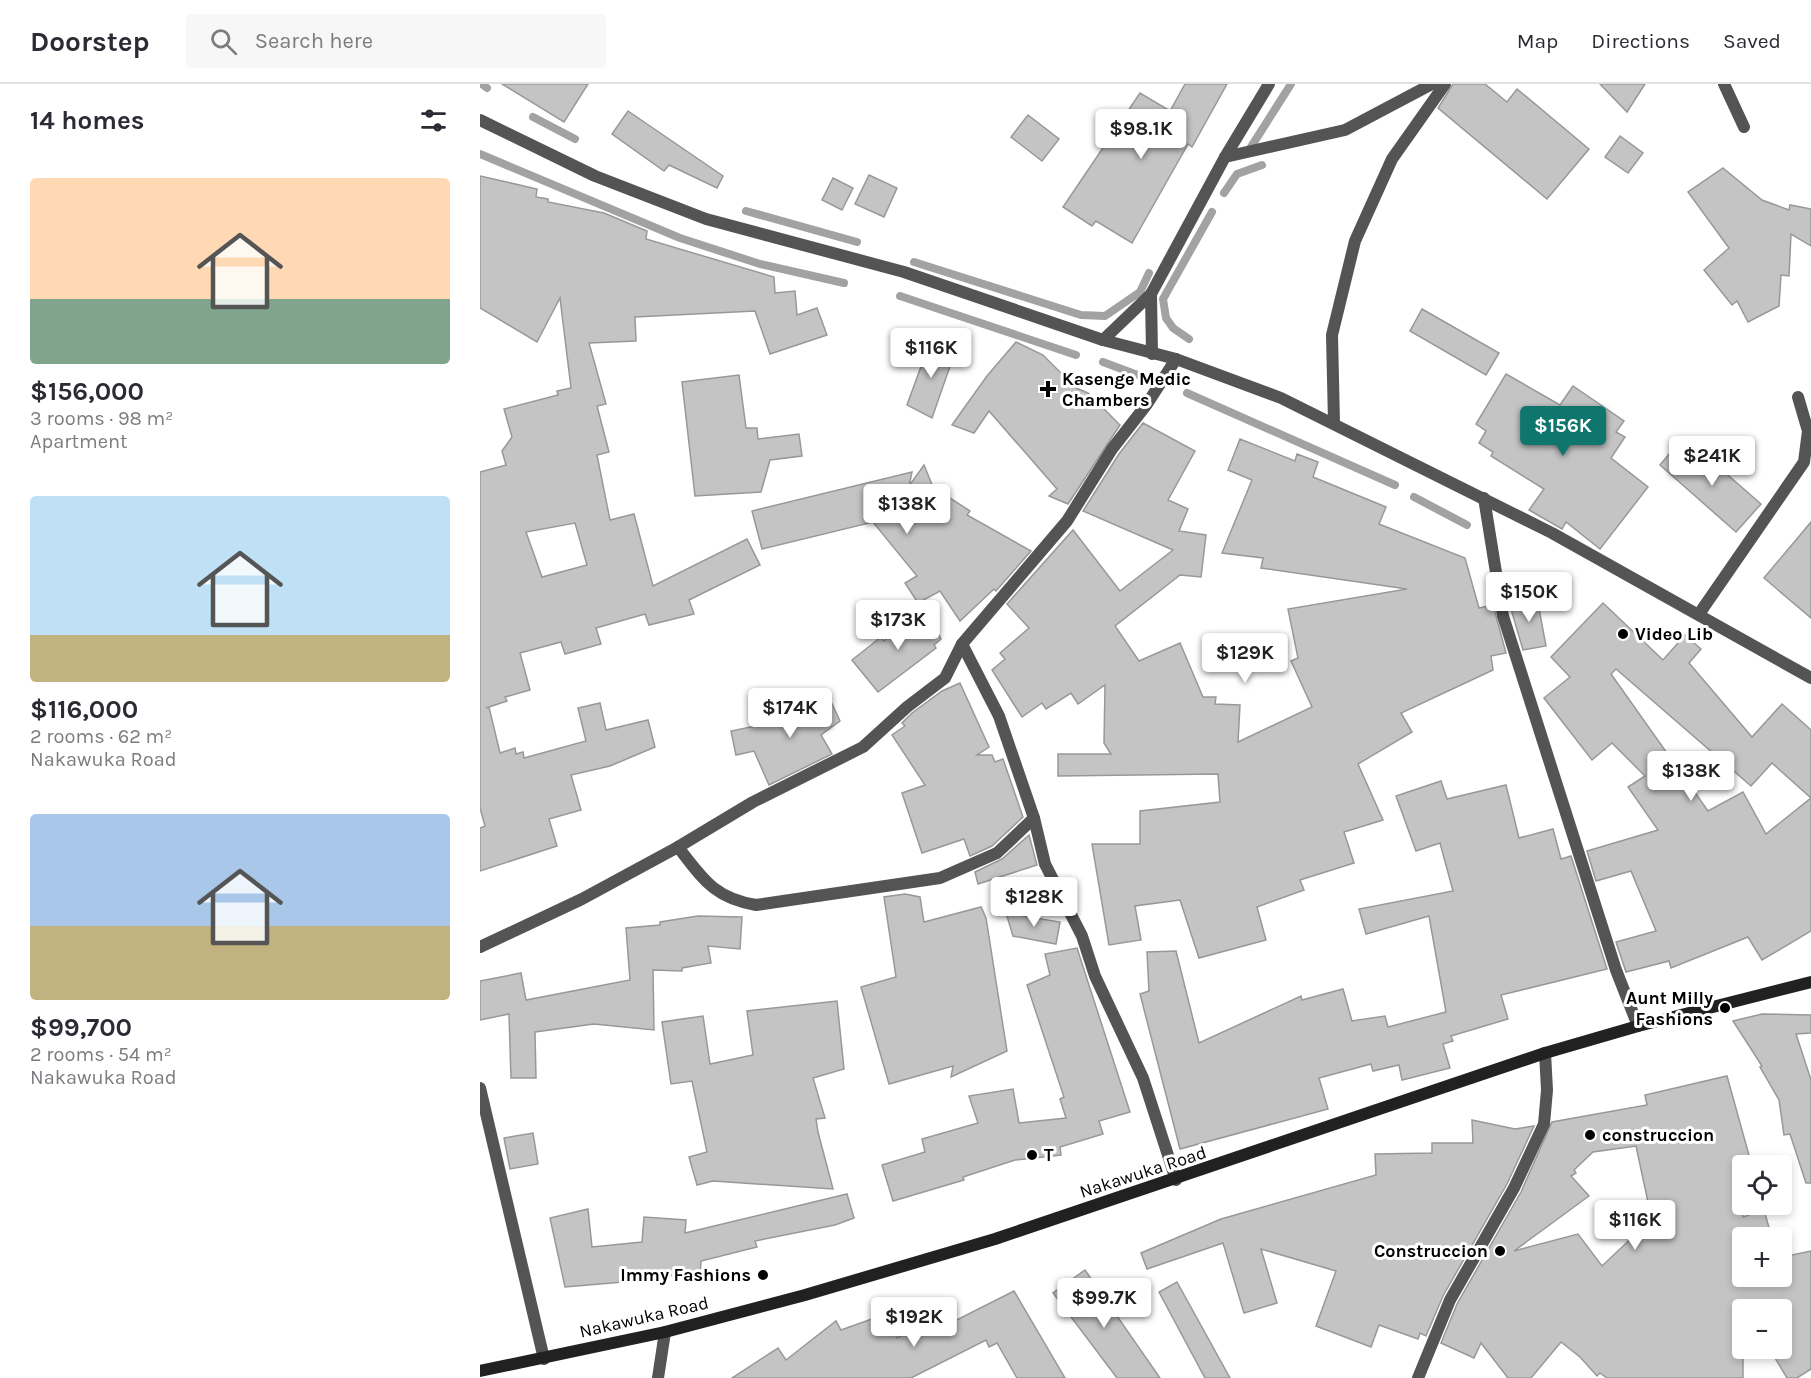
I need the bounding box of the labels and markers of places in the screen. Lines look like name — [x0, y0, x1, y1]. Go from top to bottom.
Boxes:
pin: $98.1K — [1092, 109, 1190, 160]
pin: $116K — [889, 328, 973, 379]
place label: Kasenge Medic Chambers — [1062, 368, 1191, 411]
marker: Kasenge Medic Chambers — [1039, 380, 1057, 398]
pin: $156K — [1521, 406, 1605, 457]
pin: $241K — [1670, 436, 1754, 487]
pin: $138K — [865, 484, 949, 535]
pin: $150K — [1487, 572, 1571, 623]
pin: $173K — [856, 600, 940, 651]
place label: Video Lib — [1635, 623, 1713, 645]
marker: Video Lib — [1616, 627, 1630, 641]
pin: $129K — [1203, 633, 1287, 684]
pin: $174K — [748, 688, 832, 739]
pin: $138K — [1649, 751, 1733, 802]
pin: $128K — [992, 877, 1076, 928]
place label: Aunt Milly Fashions — [1626, 987, 1713, 1030]
marker: Aunt Milly Fashions — [1718, 1001, 1732, 1015]
place label: construccion — [1602, 1124, 1714, 1146]
marker: construccion — [1583, 1128, 1597, 1142]
place label: T — [1044, 1144, 1054, 1166]
marker: T — [1025, 1148, 1039, 1162]
pin: $116K — [1593, 1200, 1677, 1251]
place label: Construccion — [1374, 1240, 1488, 1262]
marker: Construccion — [1493, 1244, 1507, 1258]
place label: Immy Fashions — [620, 1264, 751, 1286]
marker: Immy Fashions — [756, 1268, 770, 1282]
pin: $99.7K — [1055, 1278, 1153, 1329]
pin: $192K — [872, 1297, 956, 1348]

